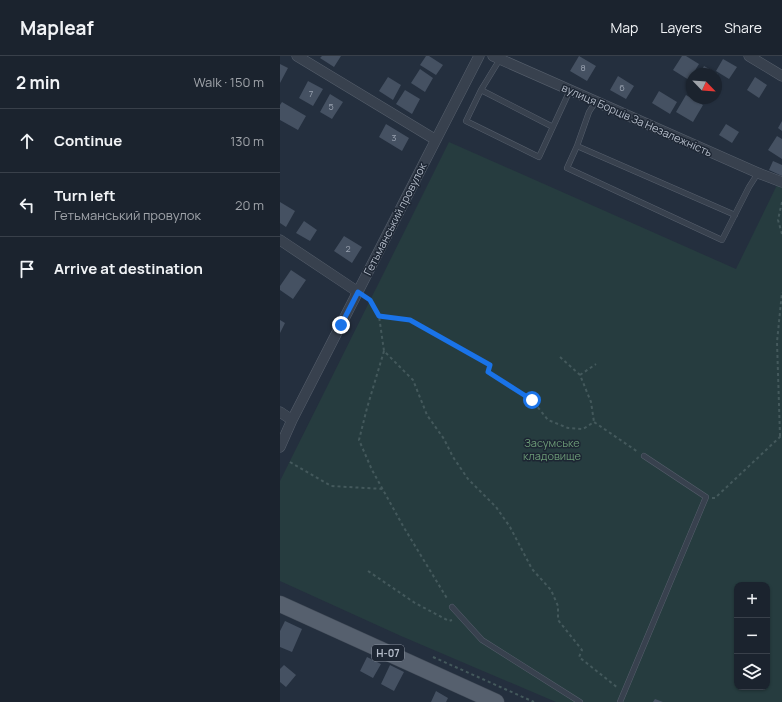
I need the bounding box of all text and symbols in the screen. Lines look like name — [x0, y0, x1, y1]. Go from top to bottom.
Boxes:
text: Mapleaf — [20, 15, 94, 41]
text: Map — [610, 18, 638, 37]
text: Layers — [660, 18, 702, 37]
text: Share — [724, 18, 762, 37]
house number: 8 — [580, 61, 586, 74]
north arrow — [686, 68, 722, 104]
text: 2 min — [16, 71, 60, 94]
text: Walk · 150 m — [193, 73, 264, 91]
street label: вулиця Борців За Незалежність — [560, 79, 715, 160]
house number: 6 — [619, 81, 625, 94]
house number: 7 — [309, 87, 314, 100]
house number: 5 — [328, 100, 334, 113]
icon: ahead — [16, 130, 38, 152]
text: Continue — [54, 130, 122, 151]
house number: 3 — [392, 131, 397, 144]
text: 130 m — [230, 132, 264, 150]
street label: Гетьманський провулок — [360, 160, 430, 278]
text: Turn left — [54, 185, 116, 206]
icon: left — [16, 194, 38, 216]
text: 20 m — [235, 196, 264, 214]
text: Гетьманський провулок — [54, 206, 201, 224]
house number: 2 — [345, 242, 351, 255]
icon: arrive — [16, 258, 38, 280]
text: Arrive at destination — [54, 258, 203, 279]
route end — [332, 316, 350, 334]
route start — [523, 391, 541, 409]
park label: Засумське кладовище — [523, 435, 582, 463]
map controls — [734, 582, 770, 690]
button: + — [734, 582, 770, 618]
button: − — [734, 618, 770, 654]
road number: Н-07 — [372, 645, 404, 661]
button: layers — [734, 654, 770, 690]

